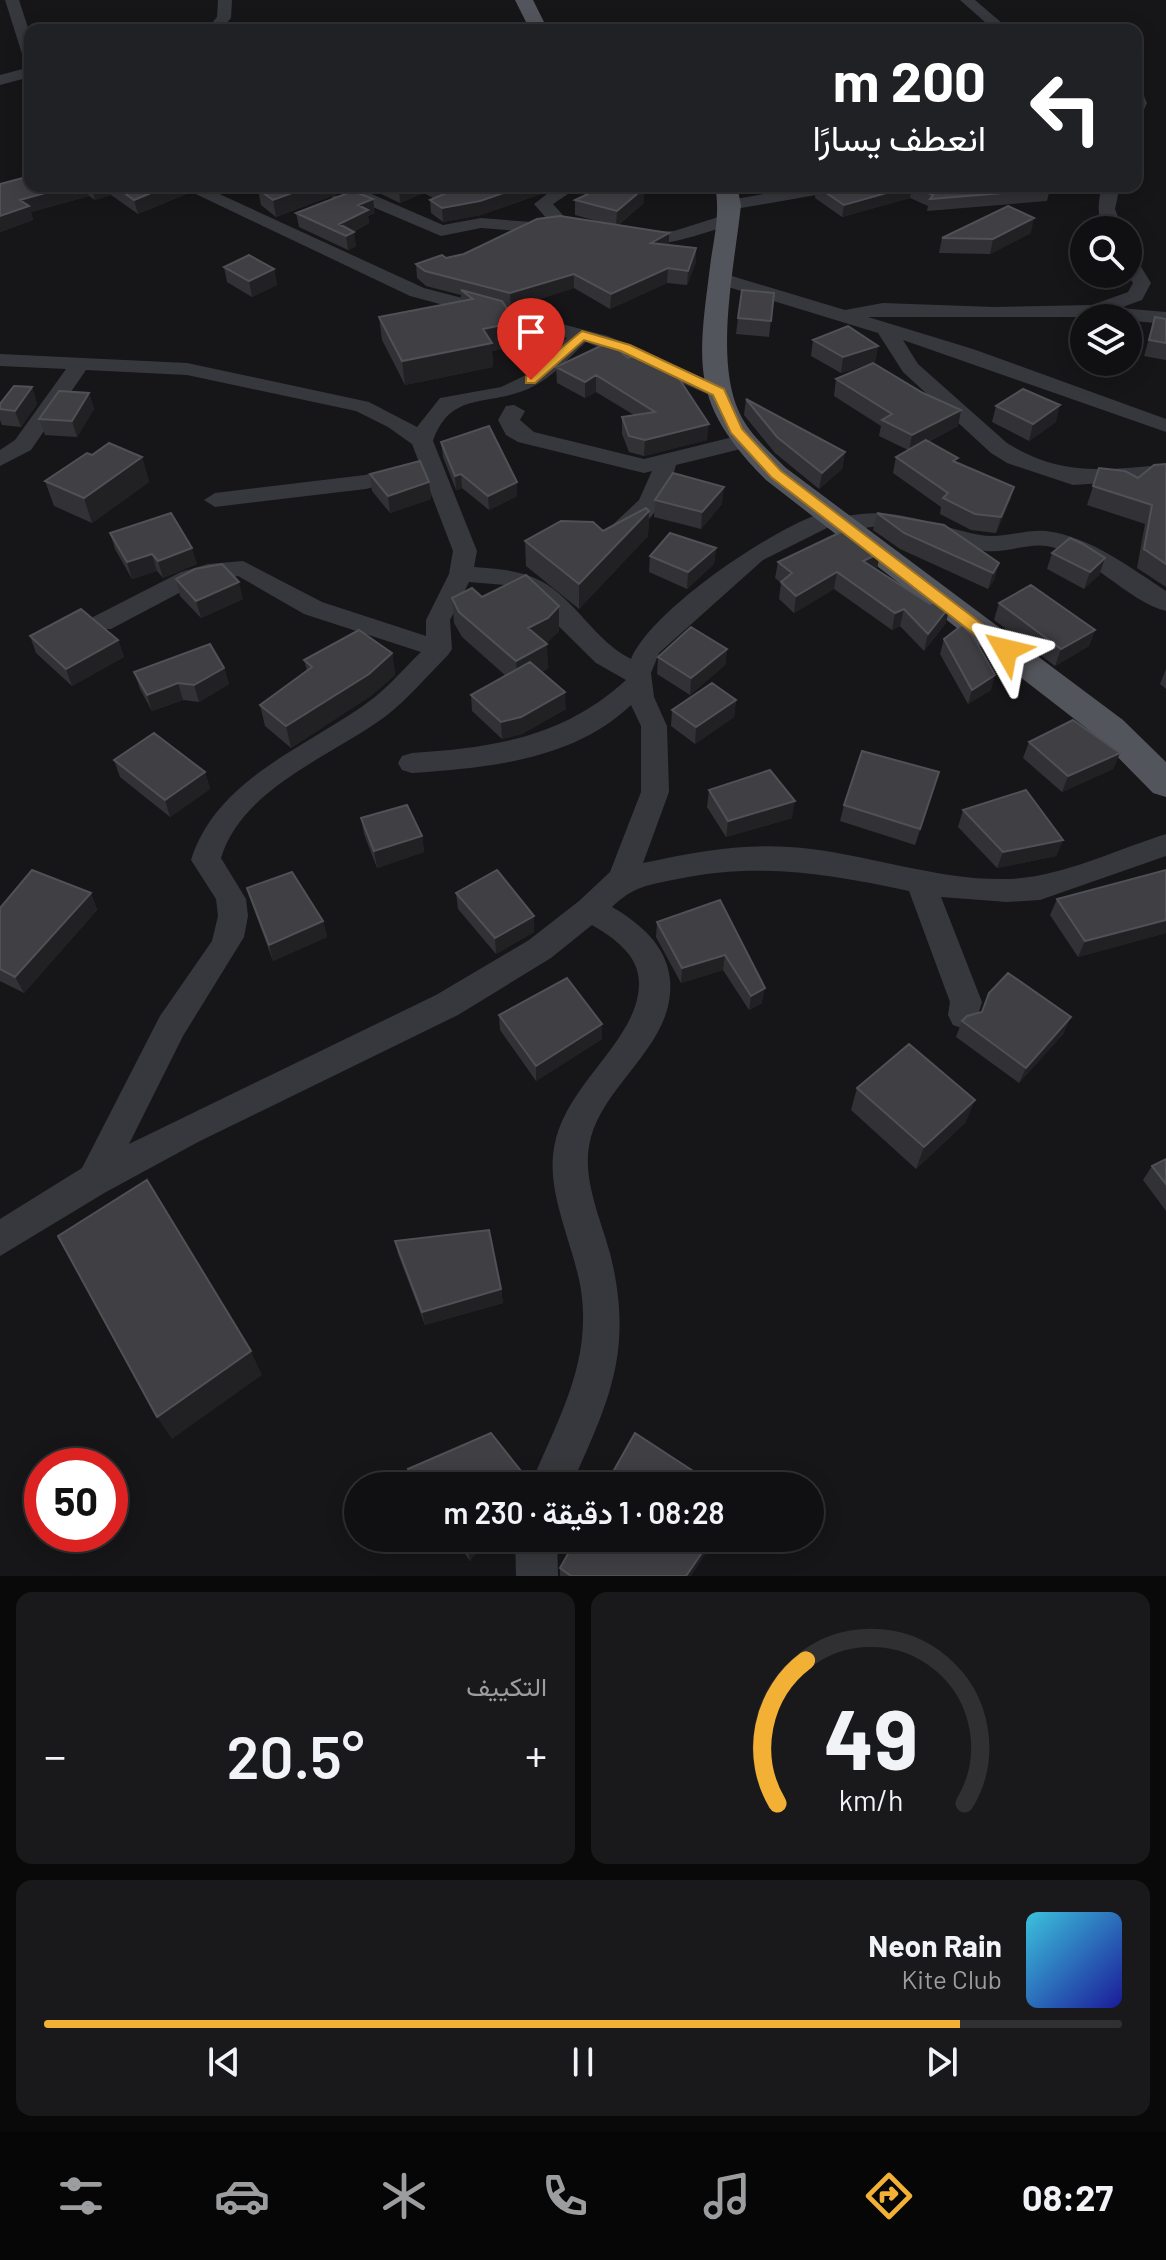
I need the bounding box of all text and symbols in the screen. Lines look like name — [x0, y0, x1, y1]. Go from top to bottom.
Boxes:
text: 200 m — [833, 46, 986, 113]
icon: left — [1014, 56, 1118, 160]
text: انعطف يسارًا — [813, 115, 986, 158]
map controls — [1070, 216, 1142, 376]
button: search — [1070, 216, 1142, 288]
pin — [497, 298, 565, 380]
button: layers — [1070, 304, 1142, 376]
icon: arrive — [509, 310, 553, 354]
position arrow — [964, 608, 1048, 692]
speed limit sign: 50 — [24, 1448, 128, 1552]
text: 08:28 · 1 دقيقة · 230 m — [444, 1494, 724, 1530]
text: التكييف — [466, 1670, 547, 1701]
text: 49 — [823, 1687, 918, 1787]
text: 20.5° — [227, 1719, 365, 1791]
text: − — [44, 1728, 66, 1781]
text: + — [525, 1728, 547, 1781]
text: km/h — [838, 1782, 903, 1817]
text: Neon Rain — [868, 1927, 1002, 1963]
text: Kite Club — [901, 1963, 1002, 1994]
icon: previous — [202, 2040, 246, 2084]
icon: pause — [561, 2040, 605, 2084]
icon: next — [920, 2040, 964, 2084]
icon: filters — [53, 2168, 109, 2224]
icon: car — [214, 2168, 270, 2224]
icon: climate — [376, 2168, 432, 2224]
icon: phone — [537, 2168, 593, 2224]
icon: music — [699, 2168, 755, 2224]
icon: directions — [861, 2168, 917, 2224]
text: 08:27 — [1022, 2175, 1113, 2218]

